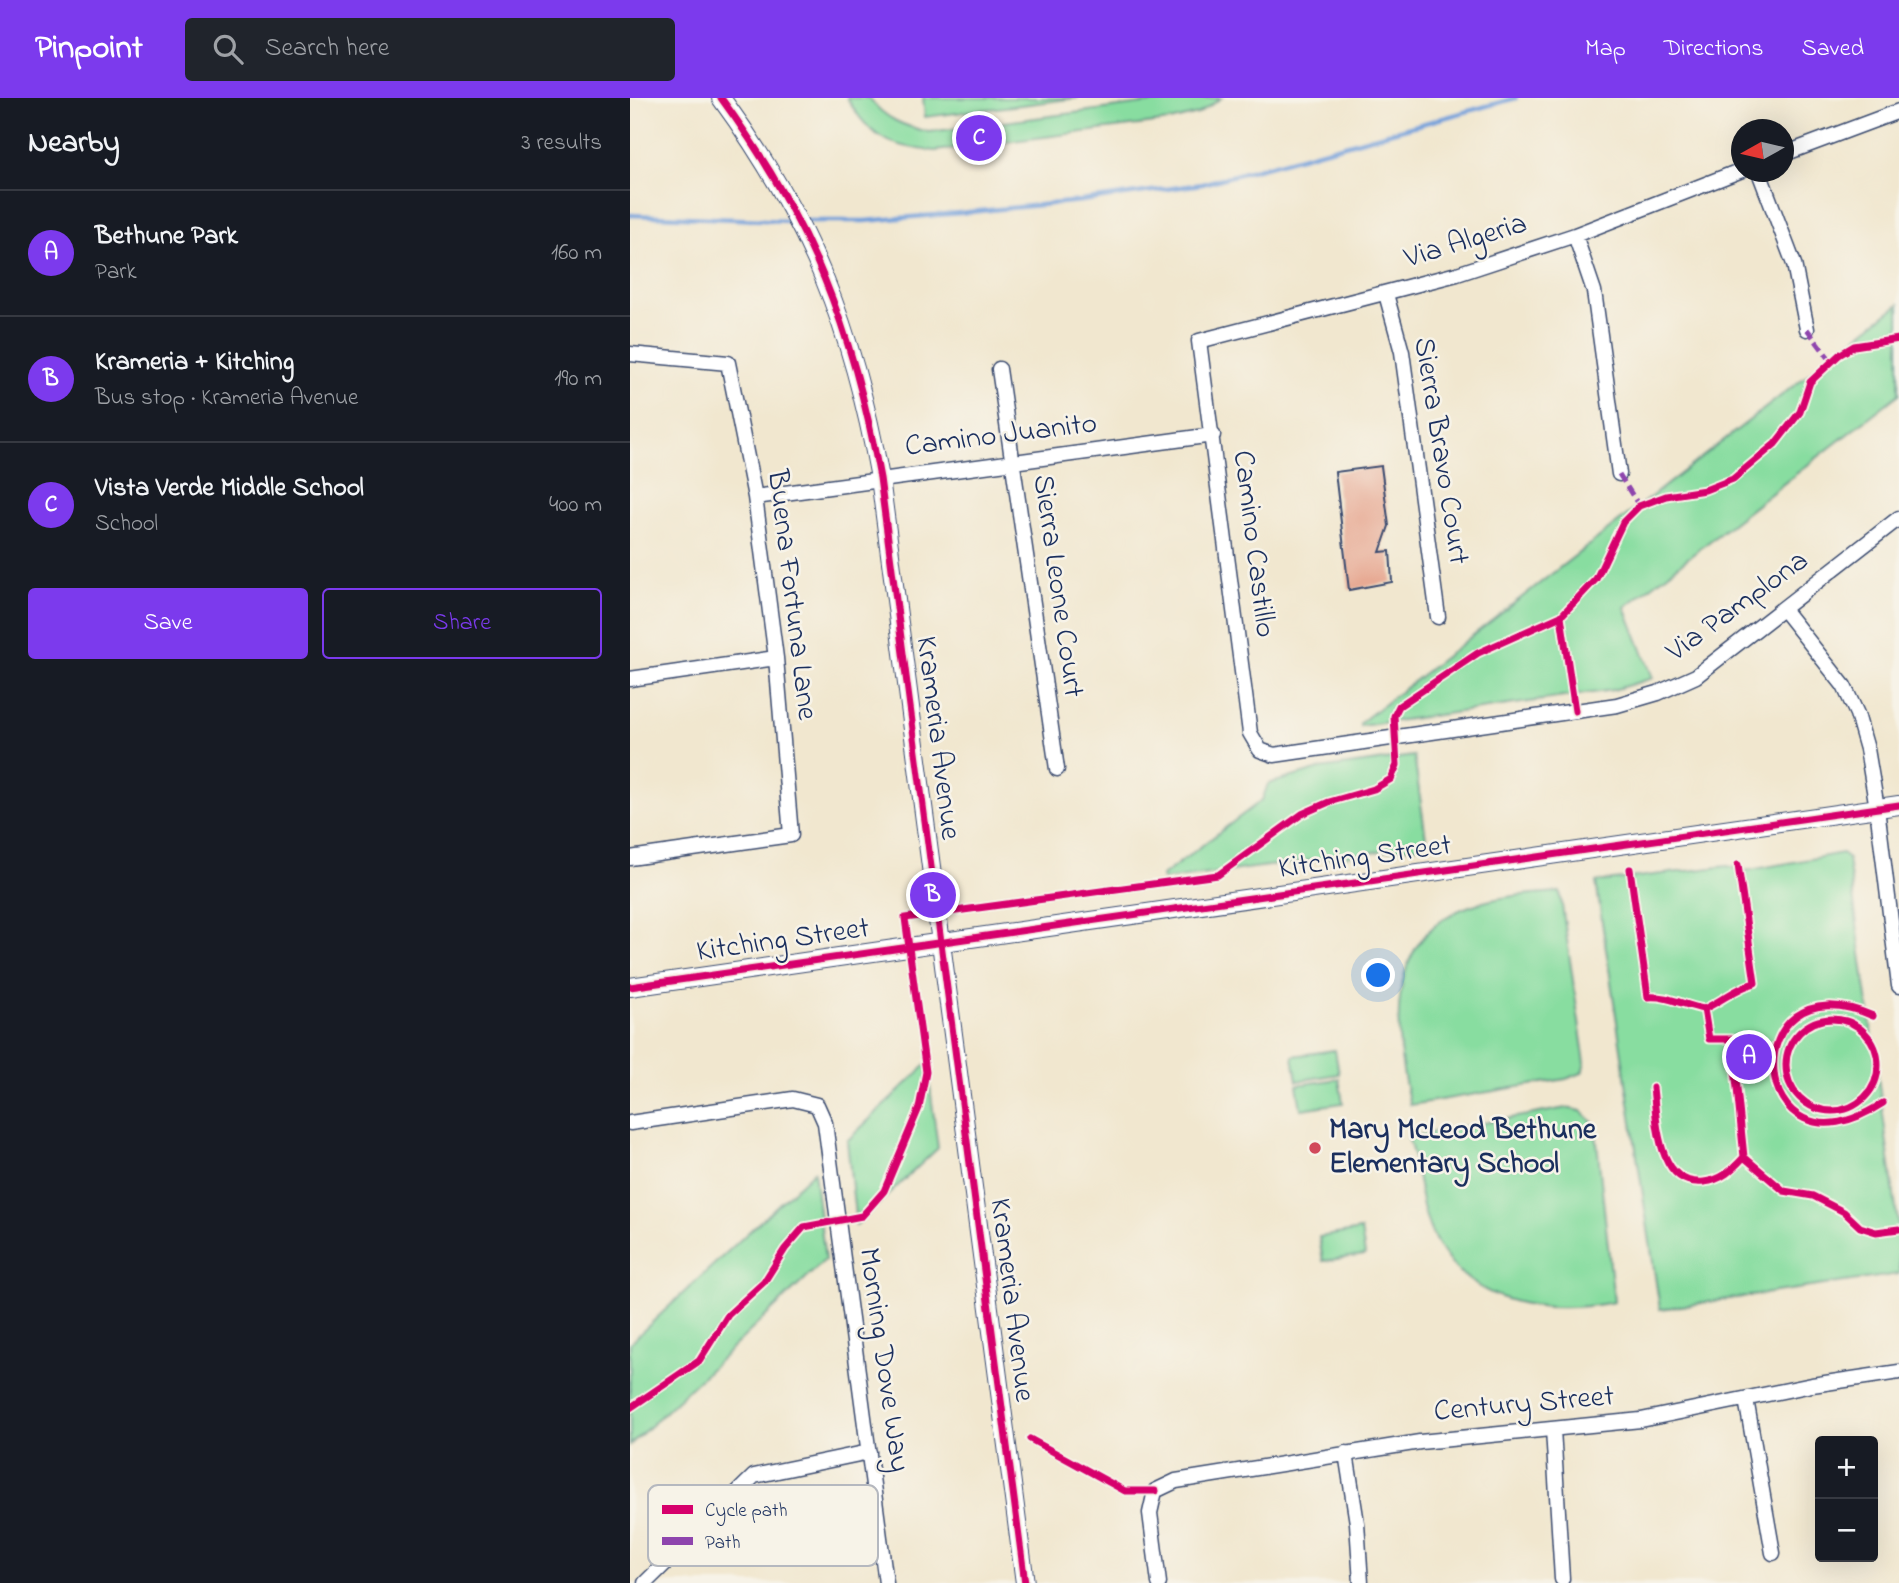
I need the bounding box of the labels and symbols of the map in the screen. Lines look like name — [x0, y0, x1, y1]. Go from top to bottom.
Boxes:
pin: C — [956, 112, 1002, 164]
north arrow — [1731, 119, 1794, 182]
street label: Via Algeria — [1398, 203, 1533, 282]
street label: Sierra Bravo Court — [1400, 334, 1480, 568]
street label: Camino Juanito — [903, 402, 1099, 470]
street label: Camino Castillo — [1220, 448, 1286, 640]
street label: Buena Fortuna Lane — [754, 466, 828, 723]
street label: Sierra Leone Court — [1020, 472, 1094, 700]
street label: Via Pamplona — [1657, 540, 1818, 674]
street label: Krameria Avenue — [903, 634, 971, 843]
street label: Kitching Street — [1276, 824, 1454, 892]
pin: B — [910, 869, 956, 921]
street label: Kitching Street — [694, 907, 872, 975]
your location — [1361, 958, 1395, 992]
pin: A — [1726, 1031, 1772, 1083]
place label: Mary McLeod Bethune Elementary School — [1329, 1109, 1598, 1187]
marker: Mary McLeod Bethune Elementary School — [1307, 1140, 1323, 1156]
street label: Krameria Avenue — [977, 1196, 1045, 1405]
street label: Morning Dove Way — [845, 1245, 921, 1475]
street label: Century Street — [1432, 1375, 1616, 1435]
legend — [648, 1485, 878, 1566]
text: Cycle path — [705, 1498, 787, 1526]
text: Path — [705, 1530, 741, 1557]

